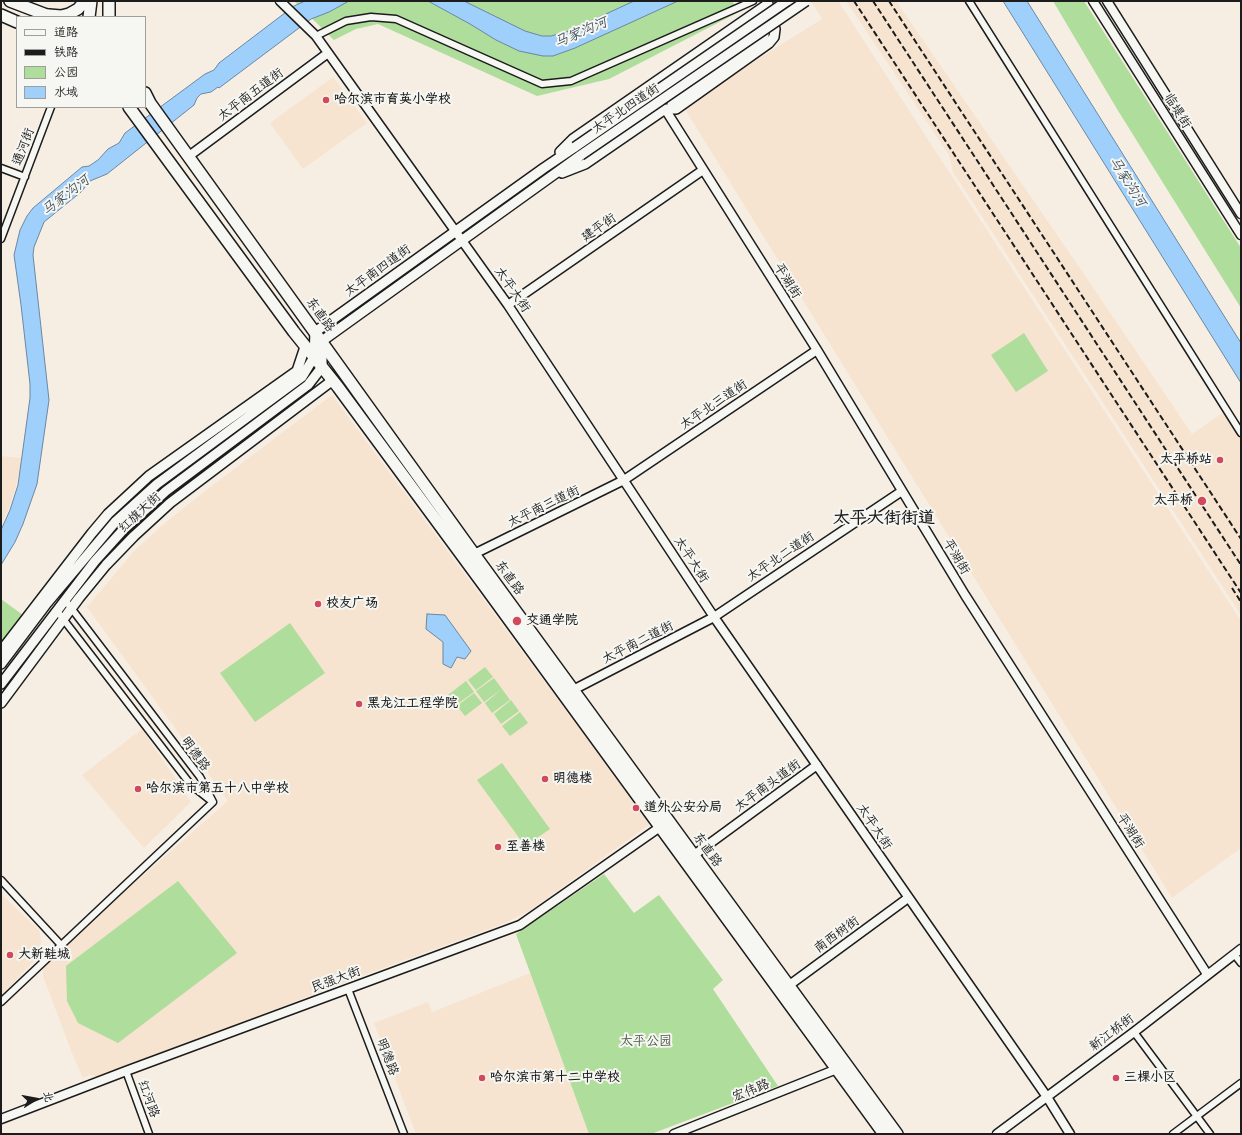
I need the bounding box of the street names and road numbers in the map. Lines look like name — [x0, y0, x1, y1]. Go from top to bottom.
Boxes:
street label: 太平南五道街 — [215, 65, 287, 125]
street label: 太平北四道街 — [589, 81, 663, 137]
street label: 临堤街 — [1160, 90, 1194, 132]
street label: 通河街 — [10, 126, 38, 168]
street label: 建平街 — [579, 210, 619, 246]
street label: 太平南四道街 — [342, 242, 414, 300]
street label: 平湖街 — [770, 260, 804, 302]
street label: 太平大街 — [491, 264, 533, 316]
street label: 东直路 — [302, 295, 338, 335]
street label: 太平北三道街 — [677, 377, 751, 433]
street label: 太平南三道街 — [506, 483, 582, 531]
street label: 红旗大街 — [116, 490, 164, 536]
street label: 太平北二道街 — [744, 529, 818, 585]
street label: 太平大街 — [670, 534, 712, 586]
street label: 平湖街 — [939, 536, 973, 578]
street label: 东直路 — [491, 558, 527, 598]
street label: 太平南二道街 — [600, 618, 676, 668]
street label: 明德路 — [177, 734, 213, 774]
street label: 太平南头道街 — [732, 757, 804, 815]
street label: 太平大街 — [853, 801, 895, 853]
street label: 平湖街 — [1113, 810, 1147, 852]
street label: 东直路 — [689, 830, 725, 870]
street label: 南西树街 — [811, 913, 863, 957]
street label: 民强大街 — [309, 964, 363, 996]
street label: 新江桥街 — [1087, 1011, 1137, 1055]
street label: 明德路 — [373, 1036, 401, 1078]
street label: 宏伟路 — [730, 1076, 772, 1106]
street label: 红河路 — [134, 1078, 162, 1120]

